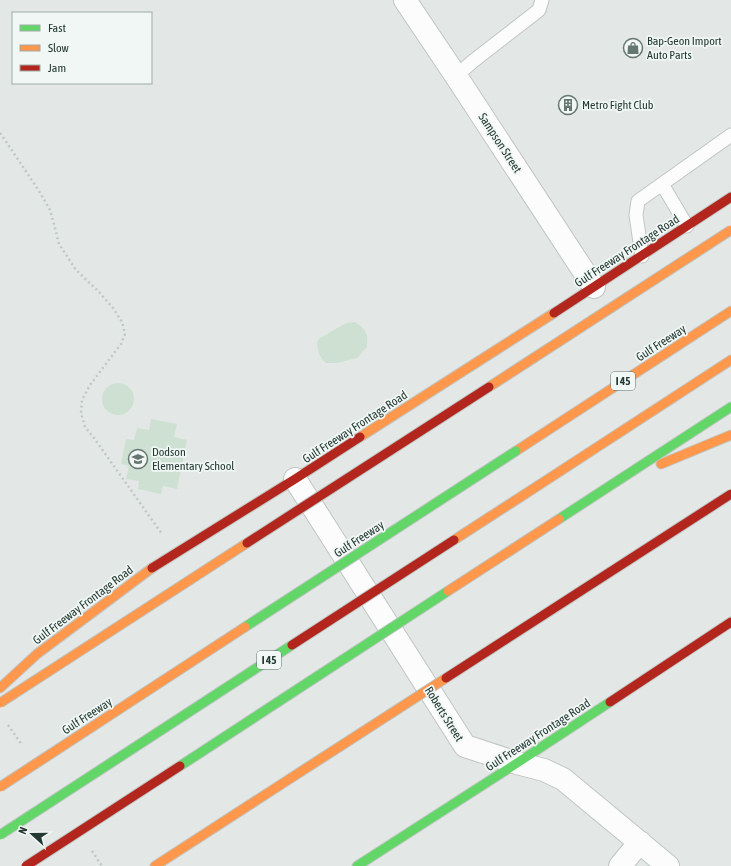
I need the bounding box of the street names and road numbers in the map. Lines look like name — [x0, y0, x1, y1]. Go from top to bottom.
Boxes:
street label: Sampson Street — [475, 110, 525, 176]
street label: Gulf Freeway Frontage Road — [572, 212, 682, 290]
street label: Gulf Freeway — [633, 322, 689, 364]
road number: I 45 — [611, 372, 635, 390]
street label: Gulf Freeway Frontage Road — [300, 388, 410, 466]
street label: Gulf Freeway — [331, 518, 387, 560]
street label: Gulf Freeway Frontage Road — [30, 563, 136, 647]
road number: I 45 — [257, 651, 281, 669]
street label: Roberts Street — [422, 684, 467, 744]
street label: Gulf Freeway — [59, 695, 115, 737]
street label: Gulf Freeway Frontage Road — [483, 696, 593, 774]

